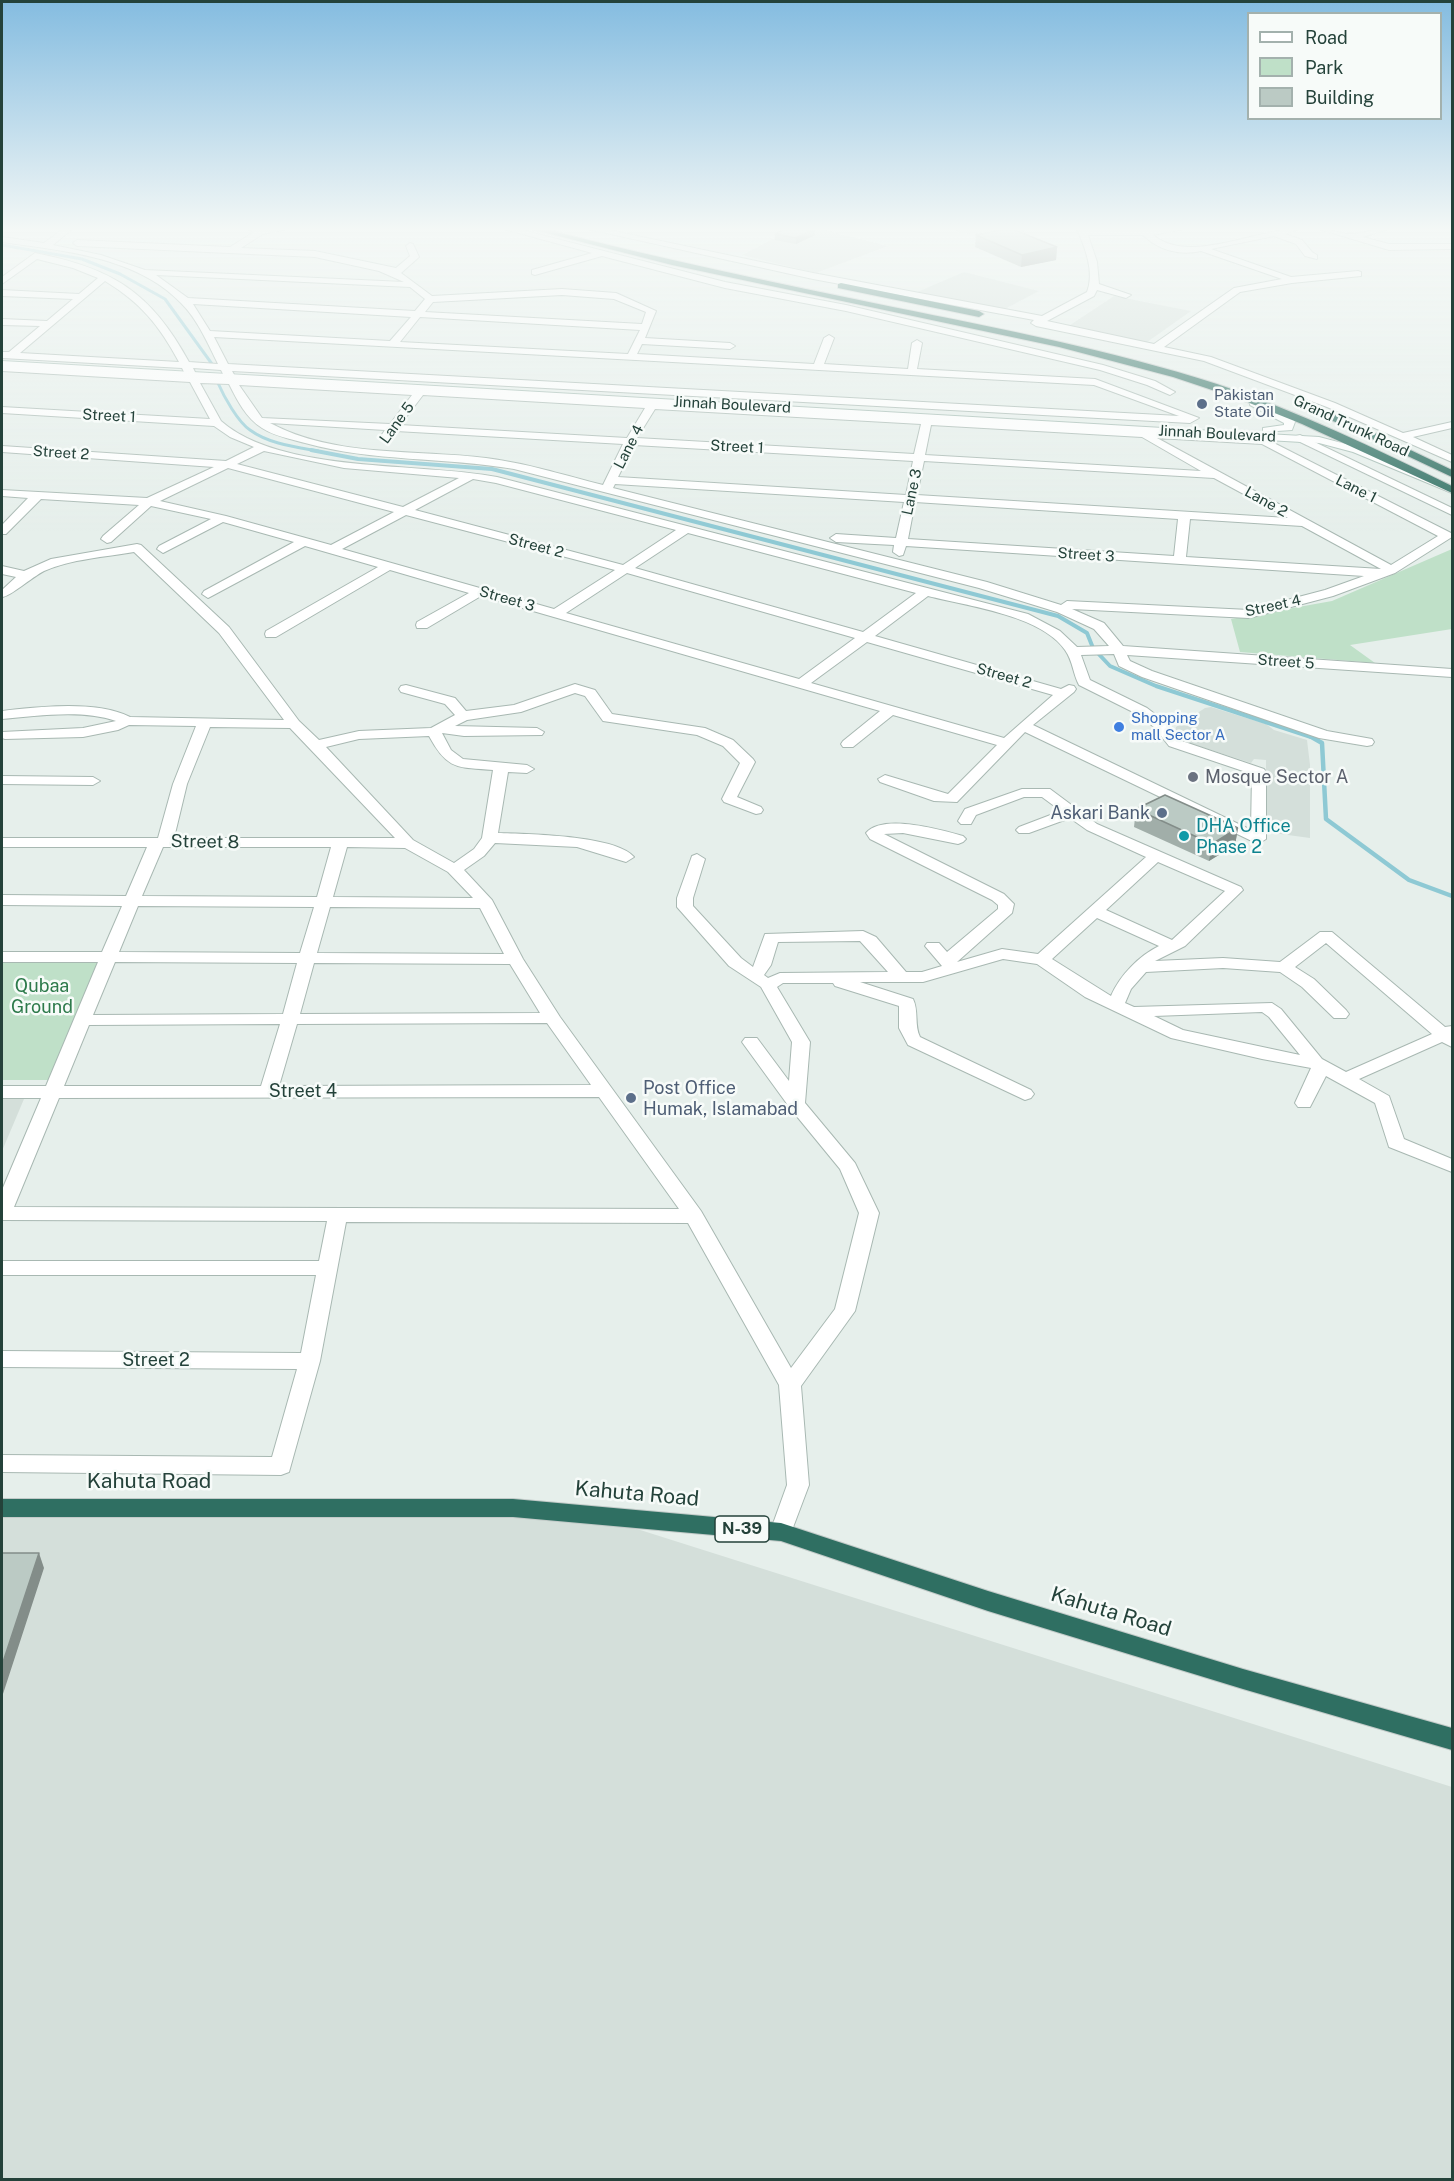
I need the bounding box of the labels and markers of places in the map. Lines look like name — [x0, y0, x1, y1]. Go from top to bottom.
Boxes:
place label: Pakistan State Oil — [1214, 386, 1275, 421]
marker: Pakistan State Oil — [1195, 397, 1209, 411]
place label: Shopping mall Sector A — [1131, 709, 1225, 744]
marker: Shopping mall Sector A — [1112, 720, 1126, 734]
place label: Mosque Sector A — [1205, 766, 1349, 788]
marker: Mosque Sector A — [1186, 770, 1200, 784]
place label: Askari Bank — [1050, 802, 1150, 824]
marker: Askari Bank — [1155, 806, 1169, 820]
place label: DHA Office Phase 2 — [1196, 815, 1291, 858]
marker: DHA Office Phase 2 — [1177, 829, 1191, 843]
place label: Post Office Humak, Islamabad — [643, 1077, 798, 1120]
marker: Post Office Humak, Islamabad — [624, 1091, 638, 1105]

